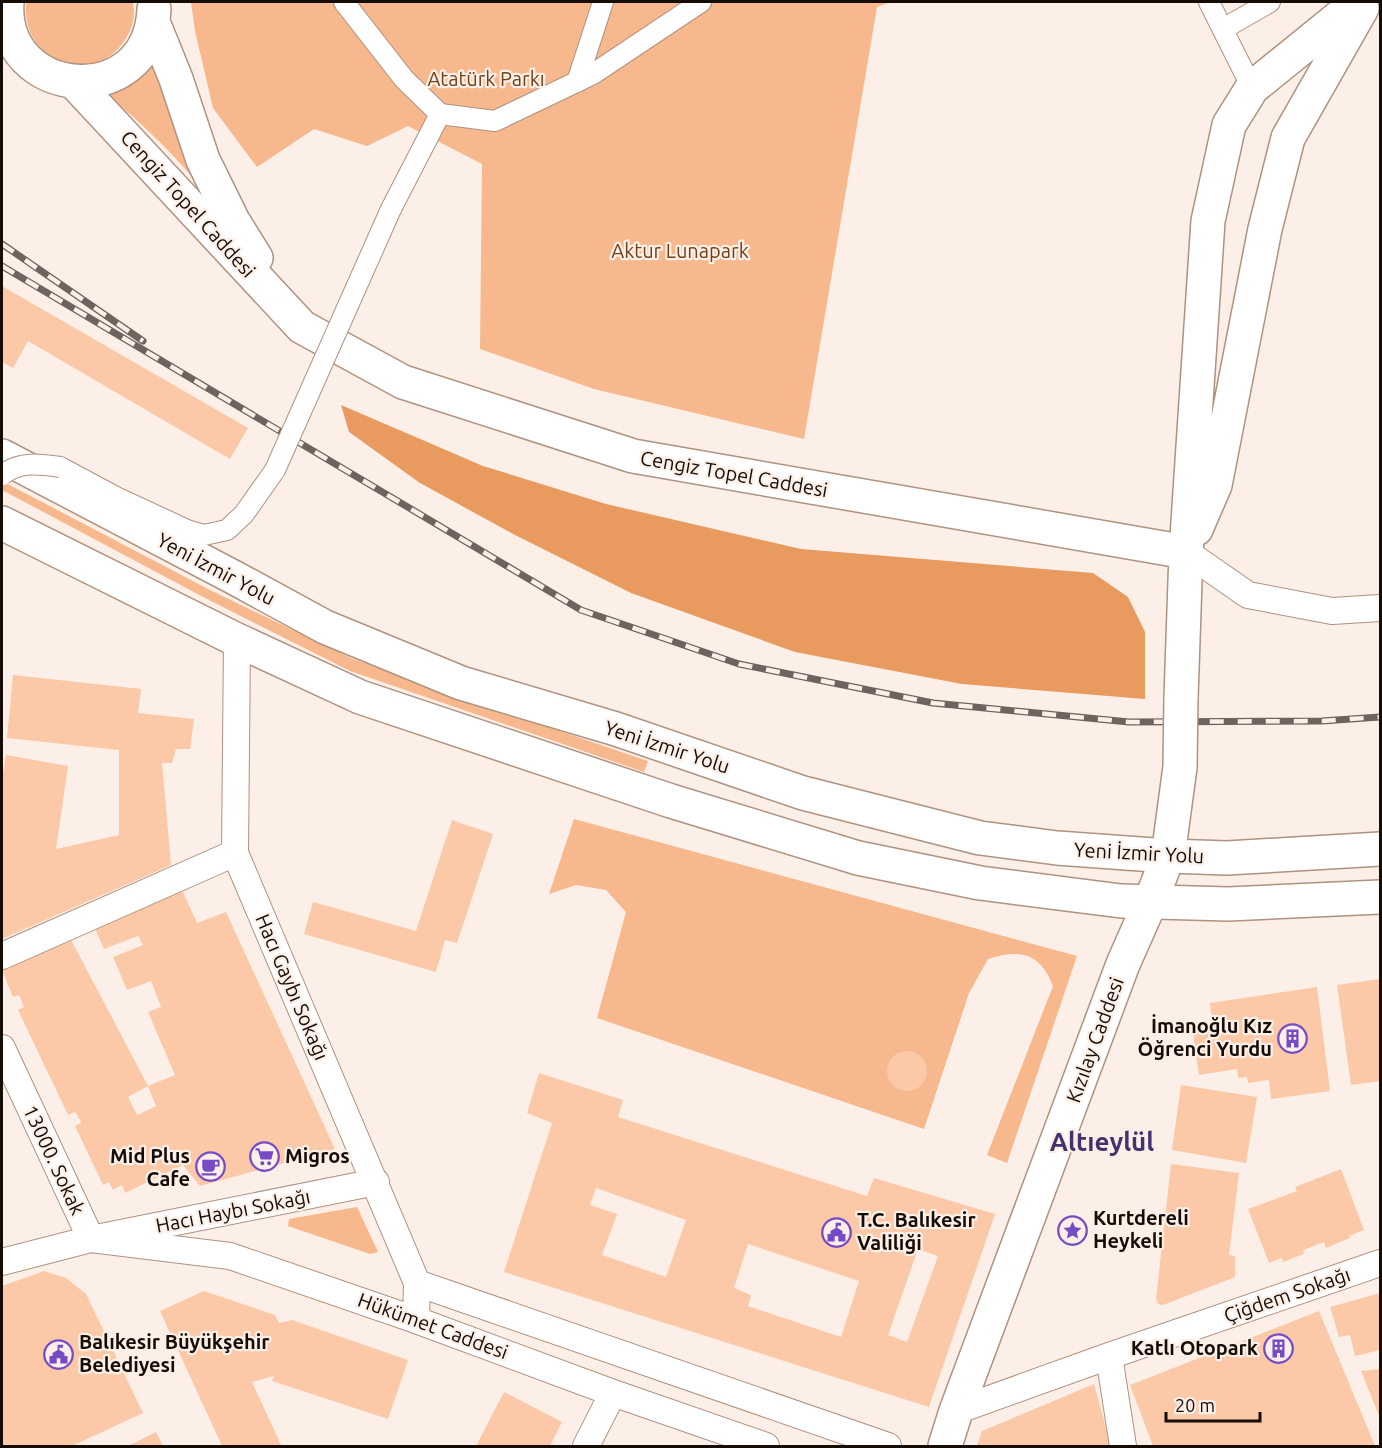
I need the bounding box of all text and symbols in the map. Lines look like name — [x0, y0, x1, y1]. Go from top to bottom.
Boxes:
park label: Atatürk Parkı — [427, 67, 545, 90]
street label: Cengiz Topel Caddesi — [116, 125, 260, 282]
park label: Aktur Lunapark — [611, 239, 749, 262]
street label: Cengiz Topel Caddesi — [639, 446, 830, 501]
street label: Yeni İzmir Yolu — [153, 528, 279, 609]
street label: Yeni İzmir Yolu — [602, 715, 733, 778]
street label: Yeni İzmir Yolu — [1073, 838, 1205, 867]
street label: Hacı Gaybı Sokağı — [251, 910, 334, 1063]
street label: Kızılay Caddesi — [1061, 974, 1128, 1106]
place label: İmanoğlu Kız Öğrenci Yurdu — [1137, 1014, 1272, 1060]
building icon: İmanoğlu Kız Öğrenci Yurdu — [1277, 1022, 1309, 1054]
street label: 13000. Sokak — [19, 1101, 90, 1218]
district label: Altıeylül — [1050, 1127, 1154, 1156]
supermarket icon: Migros — [248, 1140, 280, 1172]
place label: Mid Plus Cafe — [110, 1144, 190, 1190]
place label: Migros — [285, 1144, 350, 1167]
cafe icon: Mid Plus Cafe — [195, 1151, 227, 1183]
street label: Hacı Haybı Sokağı — [154, 1184, 312, 1237]
place label: Kurtdereli Heykeli — [1093, 1206, 1189, 1252]
place label: T.C. Balıkesir Valiliği — [857, 1208, 976, 1254]
place icon: Kurtdereli Heykeli — [1056, 1214, 1088, 1246]
public building icon: T.C. Balıkesir Valiliği — [820, 1216, 852, 1248]
street label: Çiğdem Sokağı — [1221, 1262, 1353, 1327]
street label: Hükümet Caddesi — [355, 1288, 511, 1363]
place label: Balıkesir Büyükşehir Belediyesi — [79, 1330, 270, 1376]
building icon: Katlı Otopark — [1263, 1332, 1295, 1364]
place label: Katlı Otopark — [1131, 1336, 1258, 1359]
public building icon: Balıkesir Büyükşehir Belediyesi — [42, 1338, 74, 1370]
scale bar — [1166, 1385, 1260, 1423]
text: 20 m — [1175, 1395, 1215, 1415]

